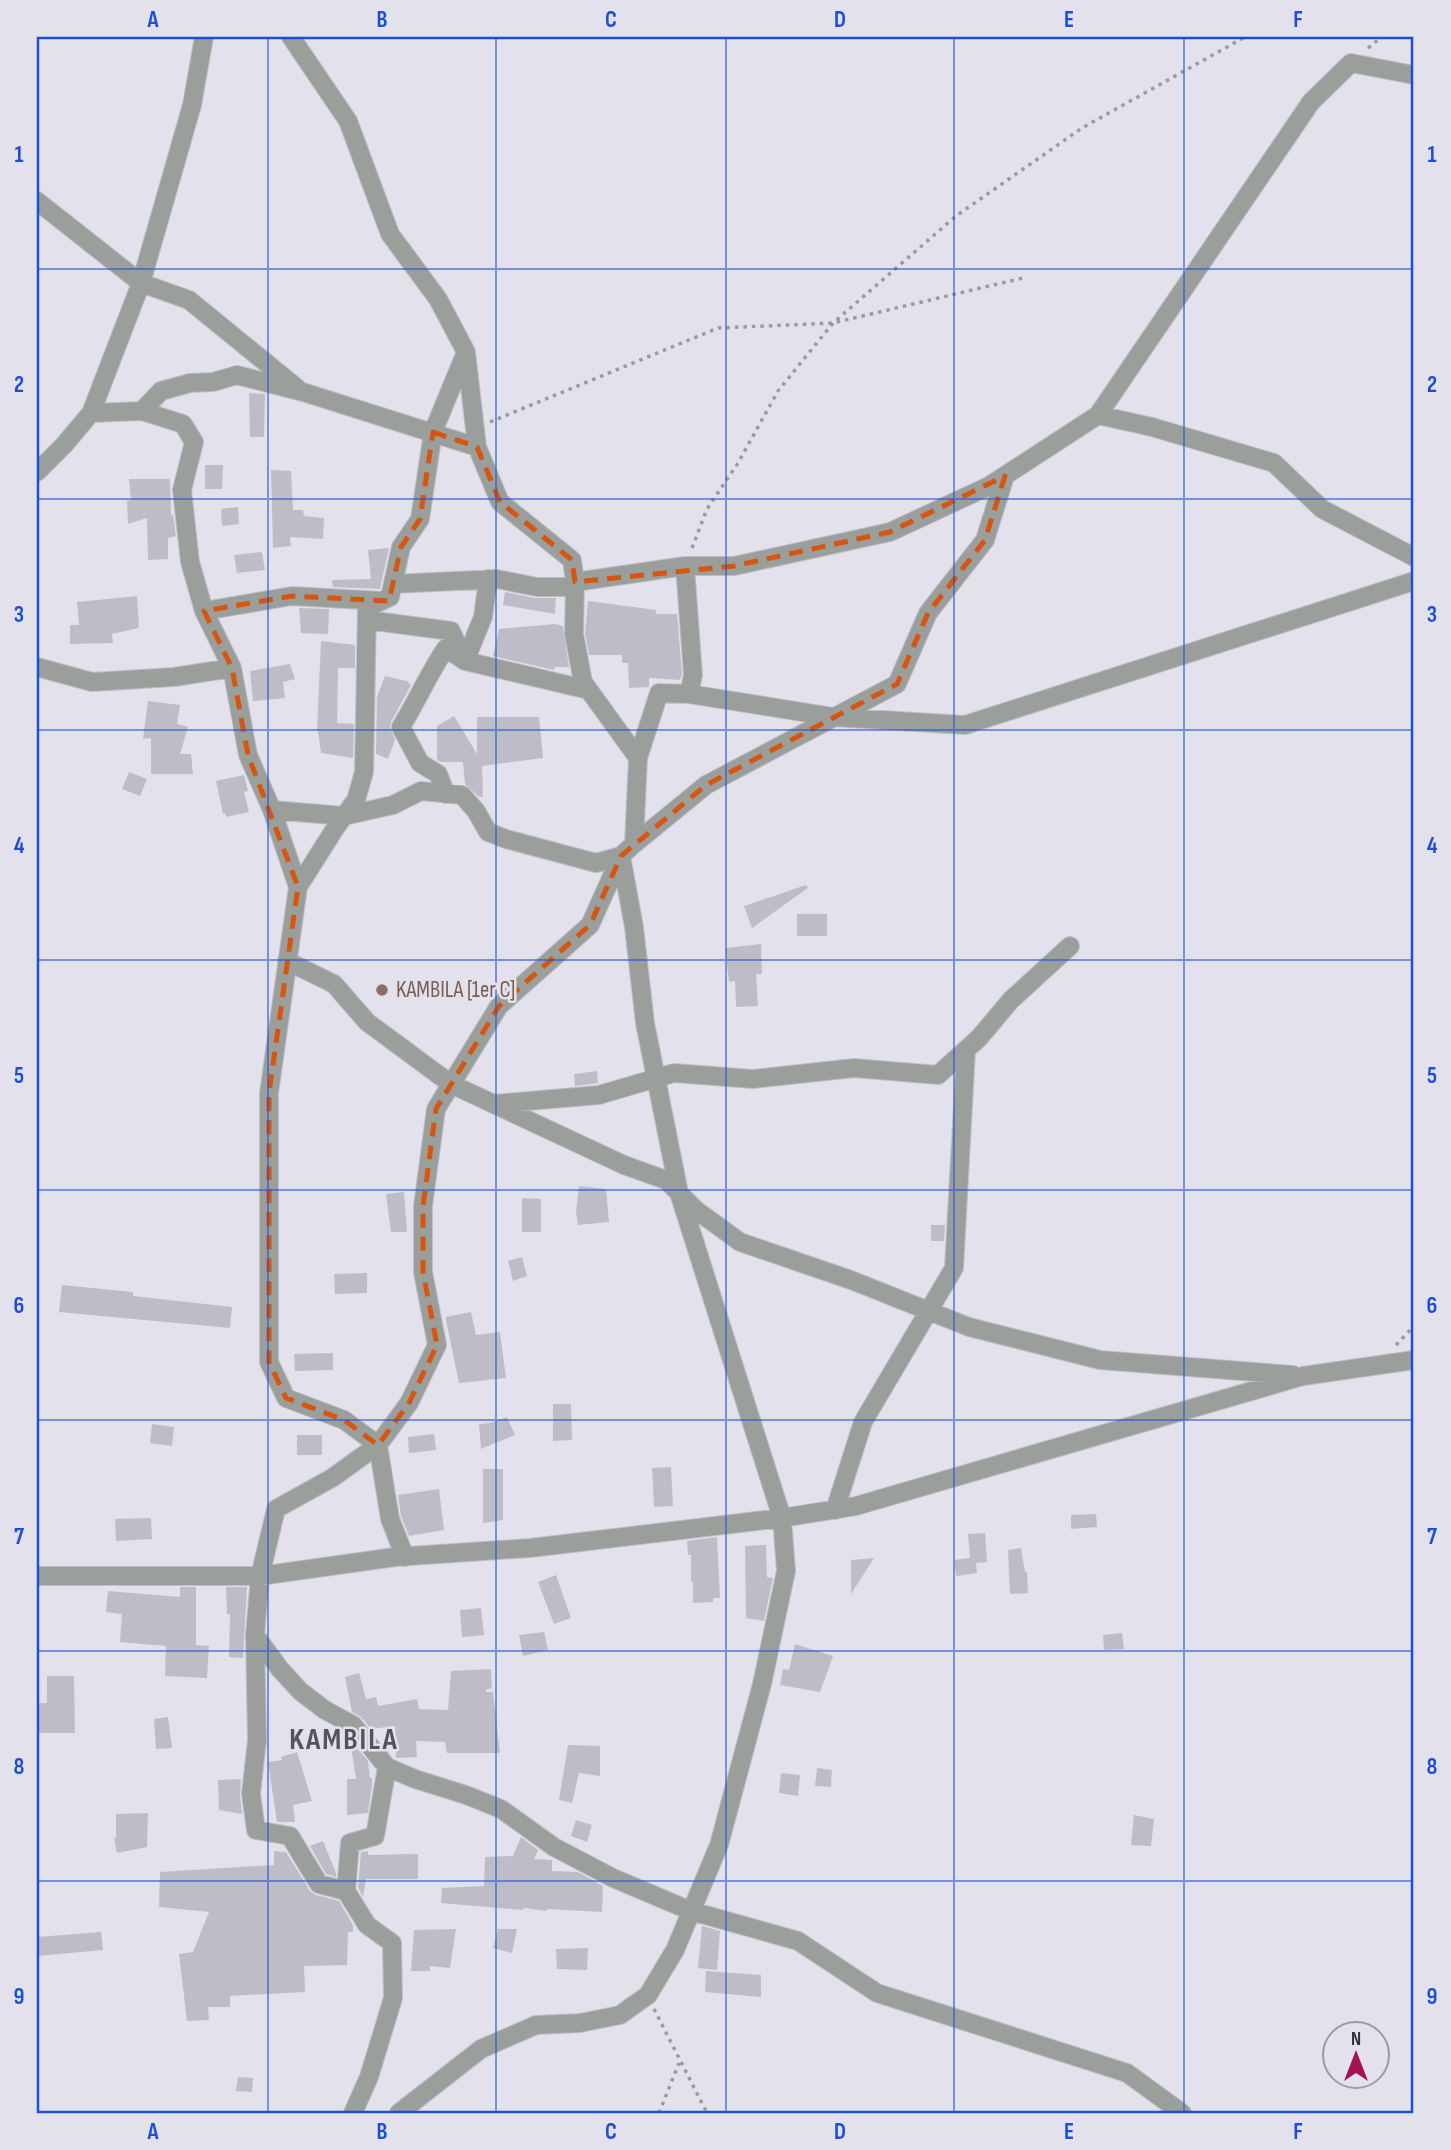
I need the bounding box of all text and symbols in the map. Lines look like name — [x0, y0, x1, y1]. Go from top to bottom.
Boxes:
text: A — [147, 6, 160, 34]
text: B — [377, 6, 388, 34]
text: C — [605, 6, 617, 34]
text: D — [834, 6, 846, 34]
text: E — [1064, 6, 1074, 34]
text: F — [1293, 6, 1303, 34]
text: 1 — [14, 141, 24, 169]
text: 1 — [1427, 141, 1437, 169]
text: 2 — [14, 371, 24, 399]
text: 2 — [1427, 371, 1437, 399]
text: 3 — [14, 601, 24, 629]
text: 3 — [1427, 601, 1437, 629]
text: 4 — [14, 832, 25, 860]
text: 4 — [1427, 832, 1438, 860]
place label: KAMBILA [1er C] — [396, 976, 515, 1004]
marker: KAMBILA [1er C] — [374, 982, 390, 998]
text: 5 — [14, 1062, 24, 1090]
text: 5 — [1427, 1062, 1437, 1090]
text: 6 — [14, 1292, 24, 1320]
text: 6 — [1427, 1292, 1437, 1320]
text: 7 — [14, 1523, 24, 1551]
text: 7 — [1427, 1523, 1437, 1551]
district label: KAMBILA — [289, 1722, 399, 1758]
text: 8 — [14, 1753, 25, 1781]
text: 8 — [1427, 1753, 1438, 1781]
text: 9 — [14, 1983, 24, 2011]
text: 9 — [1427, 1983, 1437, 2011]
north arrow — [1322, 2021, 1392, 2090]
text: N — [1351, 2028, 1361, 2051]
text: A — [147, 2118, 160, 2146]
text: B — [377, 2118, 388, 2146]
text: C — [605, 2118, 617, 2146]
text: D — [834, 2118, 846, 2146]
text: E — [1064, 2118, 1074, 2146]
text: F — [1293, 2118, 1303, 2146]

